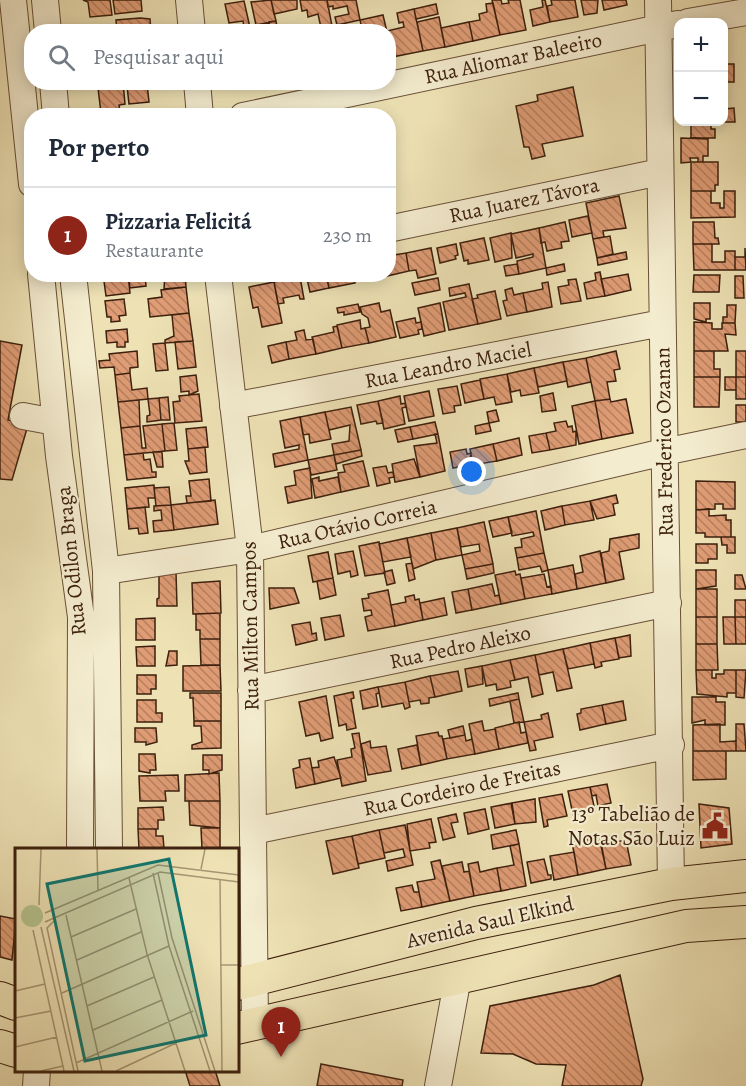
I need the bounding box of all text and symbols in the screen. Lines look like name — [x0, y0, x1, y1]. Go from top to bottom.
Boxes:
map controls — [674, 18, 728, 126]
button: + — [674, 18, 728, 72]
search box — [24, 24, 396, 90]
street label: Rua Aliomar Baleeiro — [422, 26, 604, 90]
icon: search — [45, 41, 78, 74]
text: Pesquisar aqui — [93, 42, 224, 72]
button: − — [674, 72, 728, 126]
text: Por perto — [48, 130, 149, 165]
street label: Rua Juarez Távora — [446, 170, 602, 230]
text: Pizzaria Felicitá — [105, 207, 251, 237]
text: 1 — [64, 222, 71, 249]
text: 230 m — [323, 222, 372, 249]
text: Restaurante — [105, 237, 204, 264]
street label: Rua Leandro Maciel — [362, 335, 534, 395]
street label: Rua Frederico Ozanan — [648, 347, 680, 537]
your location — [457, 457, 486, 486]
street label: Rua Odilon Braga — [49, 485, 93, 637]
street label: Rua Otávio Correia — [275, 492, 439, 556]
street label: Rua Milton Campos — [235, 541, 265, 711]
street label: Rua Pedro Aleixo — [387, 618, 533, 676]
street label: Rua Cordeiro de Freitas — [361, 753, 563, 823]
place label: 13º Tabelião de Notas São Luiz — [568, 800, 695, 852]
public building icon: 13º Tabelião de Notas São Luiz — [700, 811, 730, 841]
inset map — [15, 848, 238, 1071]
street label: Avenida Saul Elkind — [403, 889, 577, 955]
pin: 1 — [262, 1008, 300, 1057]

